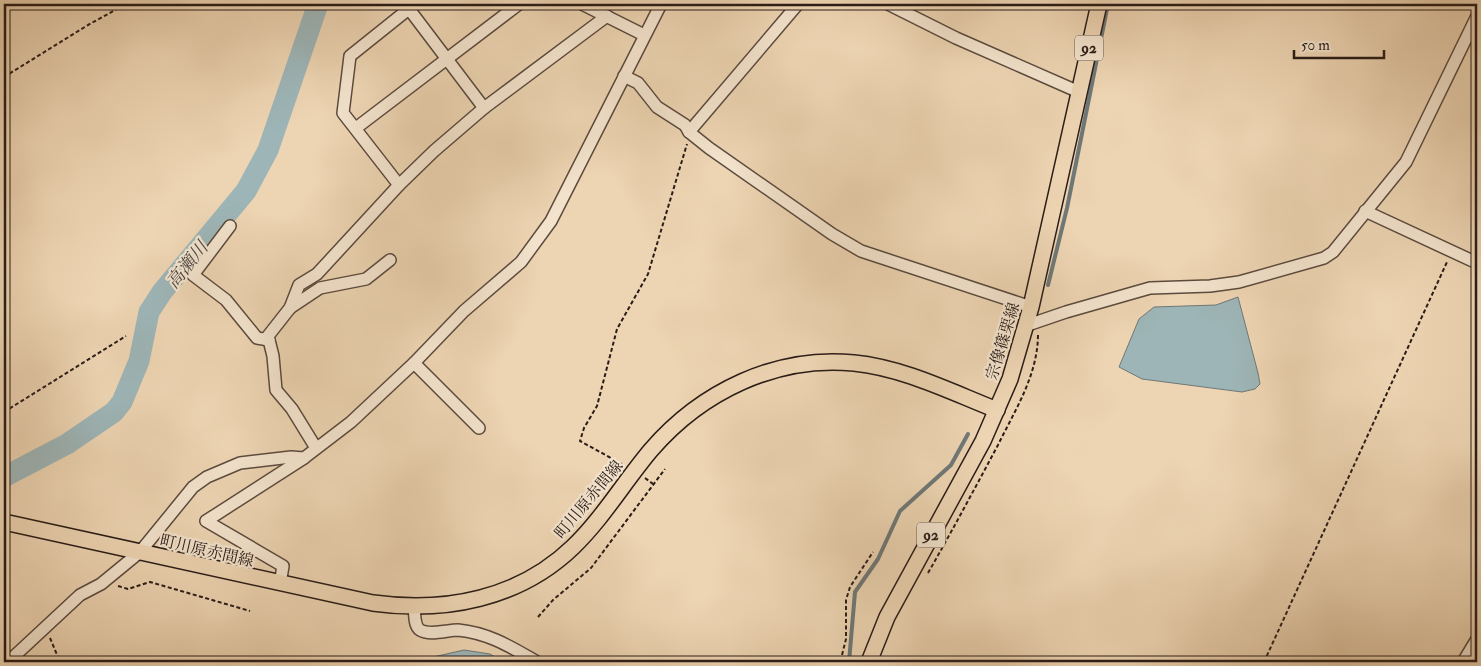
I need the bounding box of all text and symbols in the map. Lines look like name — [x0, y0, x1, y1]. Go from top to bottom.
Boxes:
scale bar — [1294, 28, 1384, 60]
road number: 92 — [1075, 36, 1103, 60]
text: 50 m — [1301, 36, 1330, 55]
water label: 高瀬川 — [161, 236, 215, 294]
street label: 宗像篠栗線 — [982, 300, 1024, 382]
street label: 町川原赤間線 — [550, 456, 627, 543]
road number: 92 — [917, 522, 945, 548]
street label: 町川原赤間線 — [158, 530, 256, 572]

